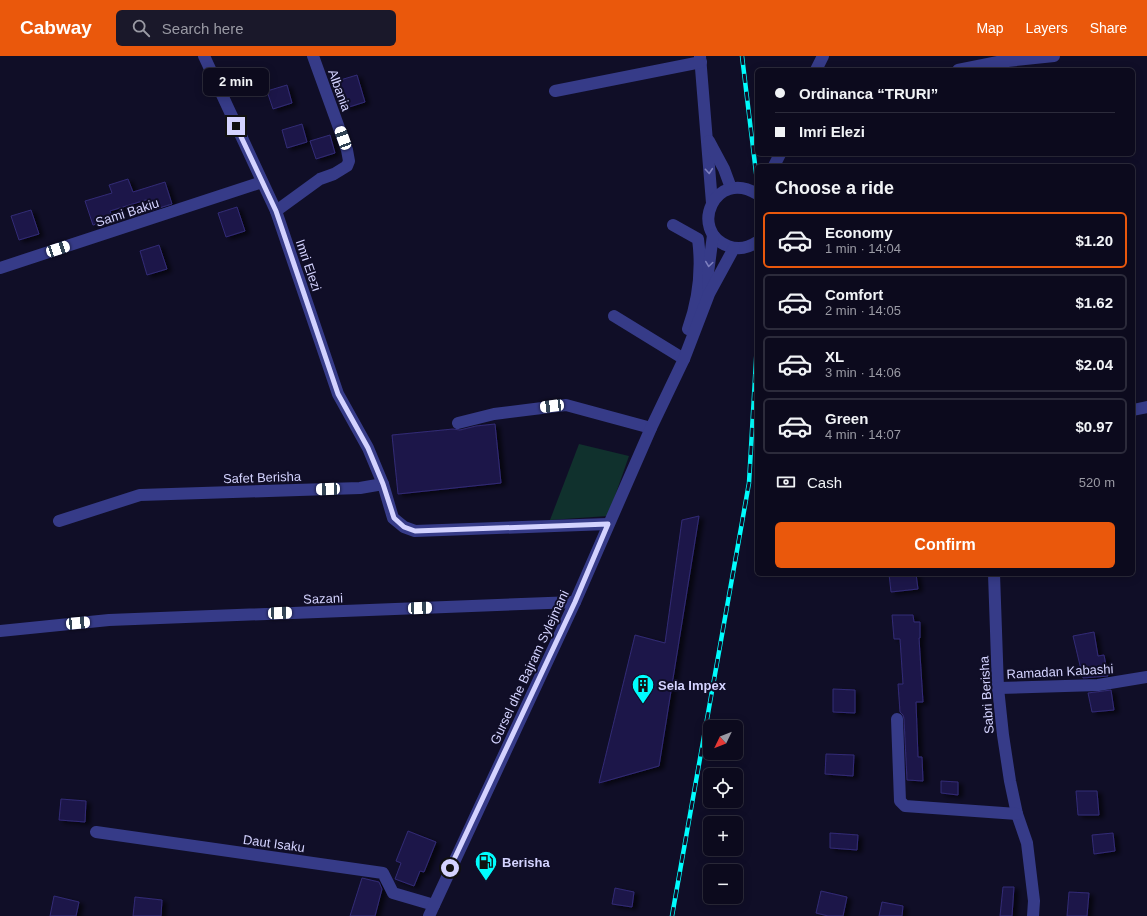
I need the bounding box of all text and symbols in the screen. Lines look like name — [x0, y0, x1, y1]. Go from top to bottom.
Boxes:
search box — [116, 10, 396, 46]
text: Cabway — [20, 17, 92, 38]
icon: search — [130, 17, 152, 39]
text: Search here — [162, 20, 244, 37]
text: Map — [976, 20, 1004, 36]
text: Layers — [1026, 20, 1068, 36]
text: Share — [1090, 20, 1127, 36]
street label: Albania — [325, 67, 354, 114]
callout: 2 min — [203, 68, 269, 96]
text: 2 min — [219, 74, 253, 89]
text: Ordinanca “TRURI” — [799, 85, 938, 102]
route end — [227, 117, 245, 135]
text: Imri Elezi — [799, 123, 865, 140]
car — [333, 125, 353, 151]
one-way arrow — [704, 168, 713, 174]
text: Choose a ride — [775, 178, 894, 198]
street label: Sami Bakiu — [94, 195, 161, 230]
icon: car — [777, 222, 813, 258]
text: Economy — [825, 224, 893, 241]
text: $1.20 — [1075, 232, 1113, 249]
street label: Imri Elezi — [293, 237, 324, 293]
car — [45, 240, 71, 258]
text: 1 min · 14:04 — [825, 241, 901, 256]
one-way arrow — [705, 261, 714, 267]
icon: car — [777, 284, 813, 320]
text: Comfort — [825, 286, 883, 303]
text: $1.62 — [1075, 294, 1113, 311]
text: 2 min · 14:05 — [825, 303, 901, 318]
icon: car — [777, 346, 813, 382]
text: XL — [825, 348, 844, 365]
text: $2.04 — [1075, 356, 1113, 373]
text: 3 min · 14:06 — [825, 365, 901, 380]
car — [539, 399, 565, 413]
icon: car — [777, 408, 813, 444]
text: Green — [825, 410, 868, 427]
text: $0.97 — [1075, 418, 1113, 435]
text: 4 min · 14:07 — [825, 427, 901, 442]
street label: Safet Berisha — [223, 469, 302, 486]
icon: cash — [775, 471, 797, 493]
text: Cash — [807, 474, 842, 491]
text: 520 m — [1079, 475, 1115, 490]
car — [316, 483, 340, 495]
button: Confirm — [775, 522, 1115, 568]
street label: Gursel dhe Bajram Sylejmani — [487, 588, 572, 747]
street label: Sazani — [303, 590, 343, 607]
car — [408, 602, 432, 614]
car — [268, 607, 292, 619]
car — [66, 616, 90, 630]
street label: Sabri Berisha — [976, 655, 997, 734]
street label: Ramadan Kabashi — [1006, 661, 1114, 682]
building icon: Sela Impex — [630, 672, 656, 705]
place label: Sela Impex — [658, 678, 727, 693]
north arrow — [703, 720, 743, 760]
map controls — [703, 720, 743, 904]
button: locate — [703, 768, 743, 808]
button: + — [703, 816, 743, 856]
street label: Daut Isaku — [242, 832, 306, 855]
fuel station icon: Berisha — [473, 849, 499, 882]
place label: Berisha — [502, 855, 550, 870]
route start — [441, 859, 459, 877]
button: − — [703, 864, 743, 904]

